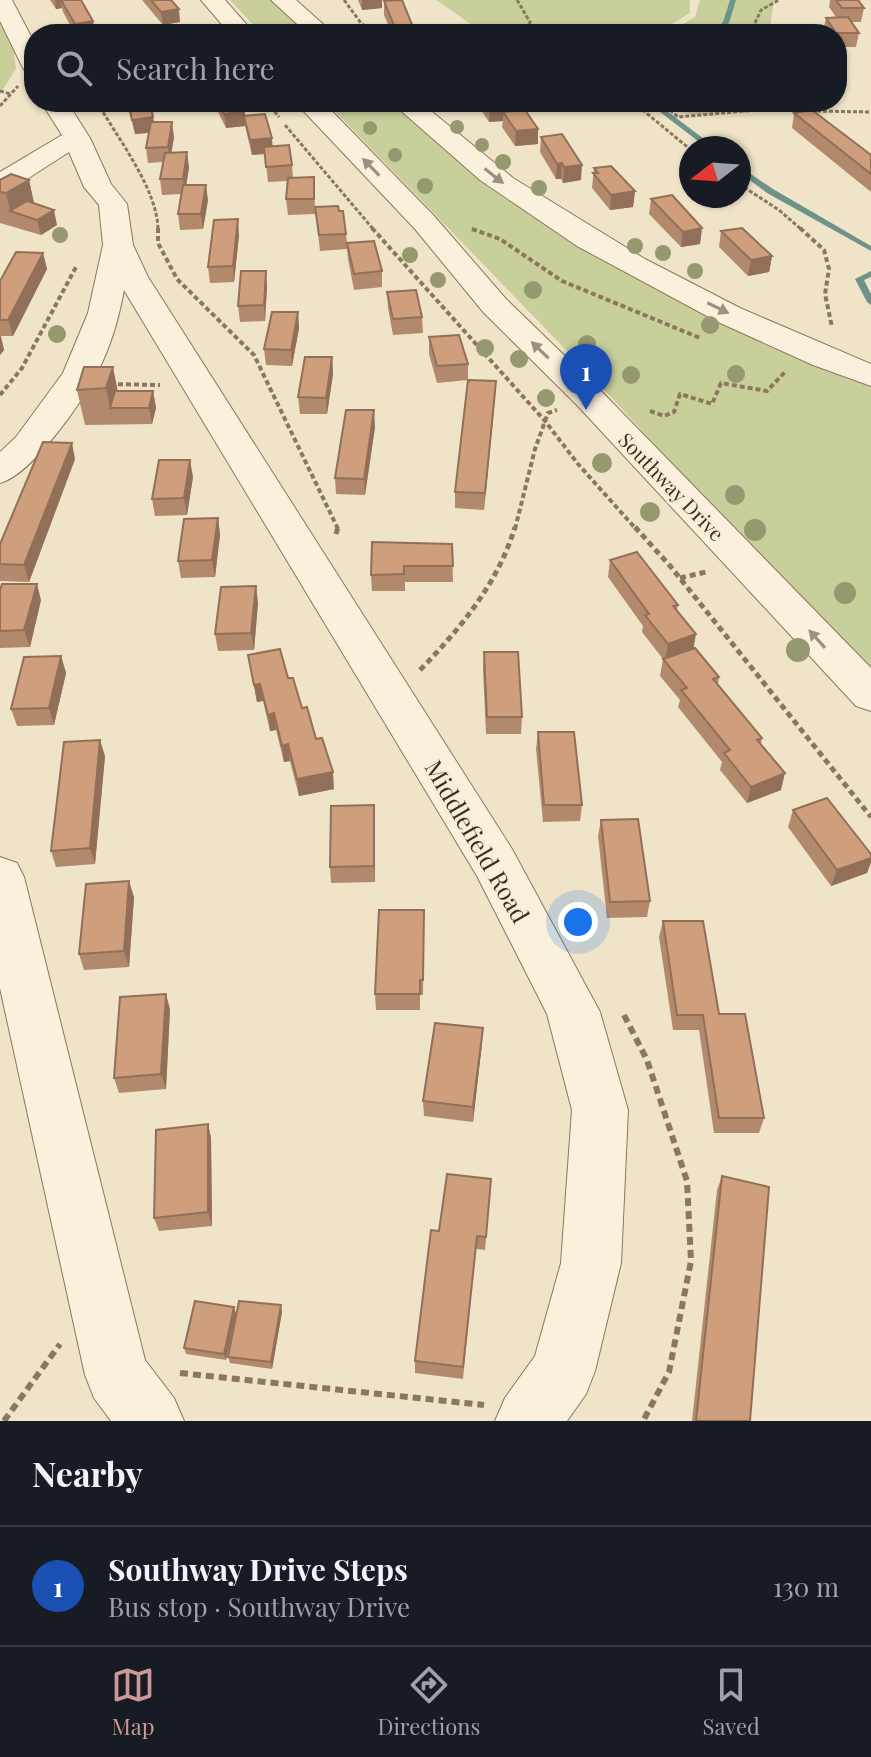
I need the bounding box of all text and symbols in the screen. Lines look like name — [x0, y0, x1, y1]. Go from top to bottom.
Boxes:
search box — [24, 24, 847, 112]
icon: search — [52, 46, 96, 90]
text: Search here — [116, 48, 275, 88]
north arrow — [679, 136, 751, 208]
one-way arrow — [362, 158, 381, 177]
one-way arrow — [484, 168, 505, 185]
one-way arrow — [707, 301, 730, 314]
one-way arrow — [531, 342, 550, 360]
pin: 1 — [560, 344, 612, 410]
street label: Southway Drive — [613, 426, 731, 546]
one-way arrow — [808, 630, 826, 649]
street label: Middlefield Road — [418, 754, 538, 928]
your location — [558, 902, 598, 942]
text: Nearby — [32, 1450, 143, 1496]
text: Southway Drive Steps — [108, 1549, 408, 1589]
text: 1 — [53, 1569, 63, 1604]
text: 130 m — [773, 1569, 839, 1604]
text: Bus stop · Southway Drive — [108, 1589, 410, 1624]
tab: Map — [111, 1663, 155, 1741]
tab: Directions — [377, 1663, 480, 1741]
tab: Saved — [703, 1663, 760, 1741]

